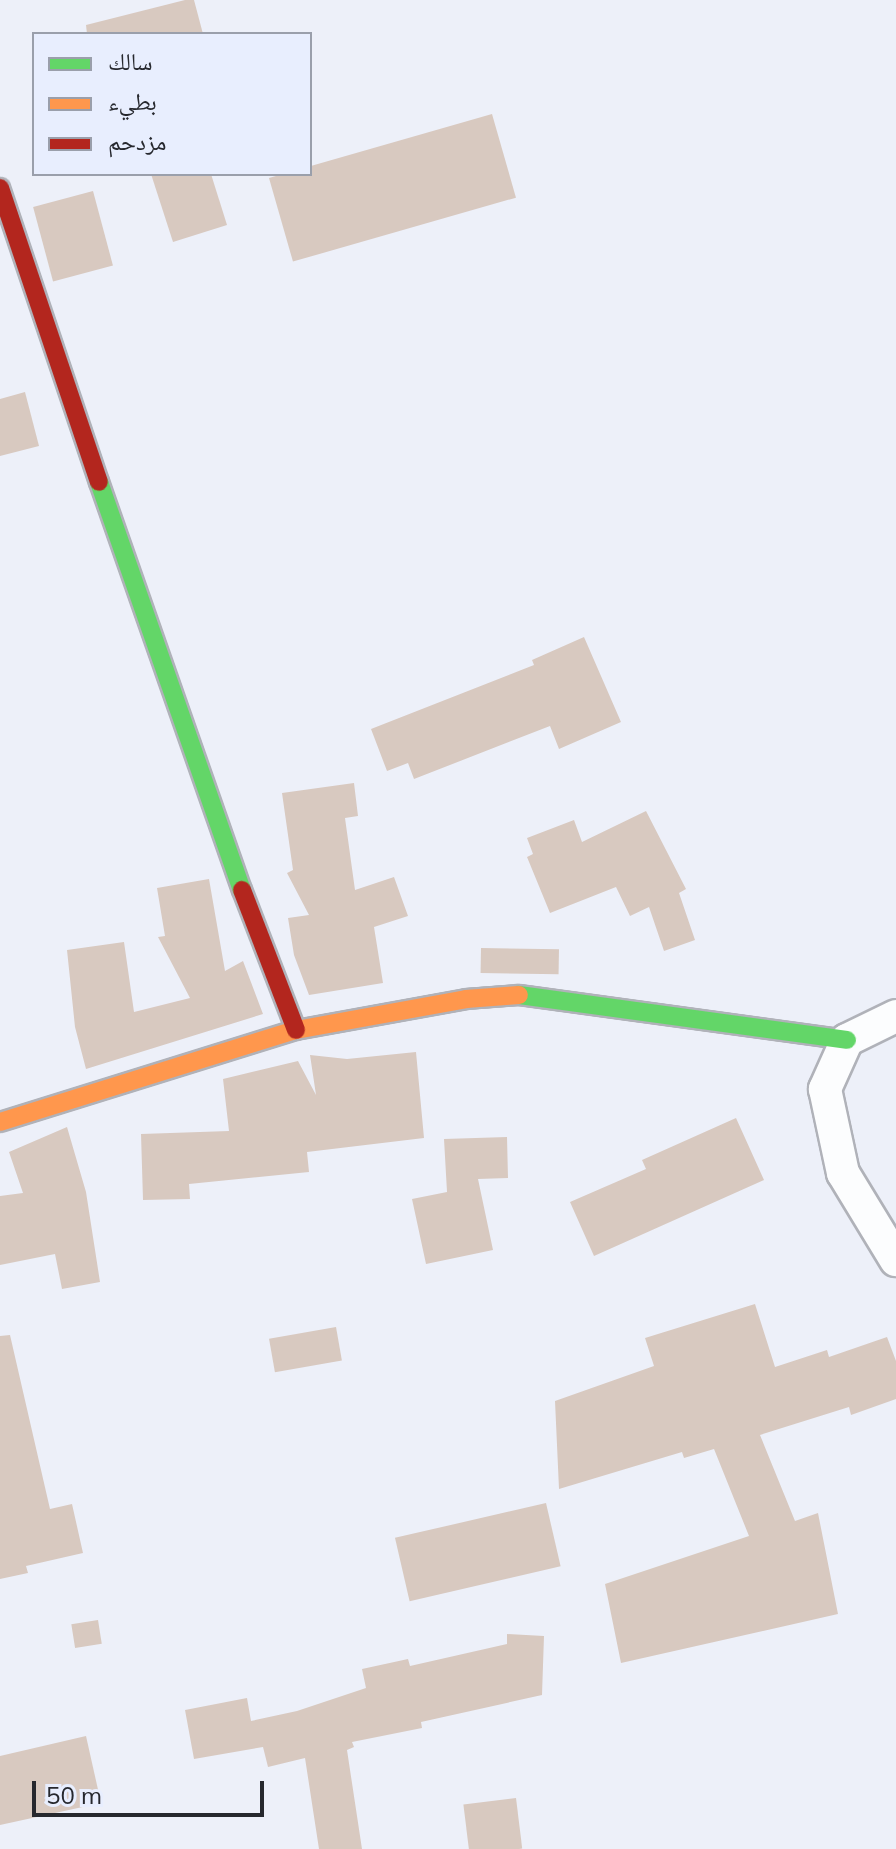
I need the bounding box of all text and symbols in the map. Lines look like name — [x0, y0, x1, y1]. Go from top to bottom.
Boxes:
legend — [32, 32, 312, 176]
text: سالك — [108, 46, 153, 76]
text: بطيء — [108, 86, 157, 116]
text: مزدحم — [108, 126, 167, 156]
scale bar — [36, 1765, 268, 1815]
text: 50 m — [46, 1780, 102, 1810]

